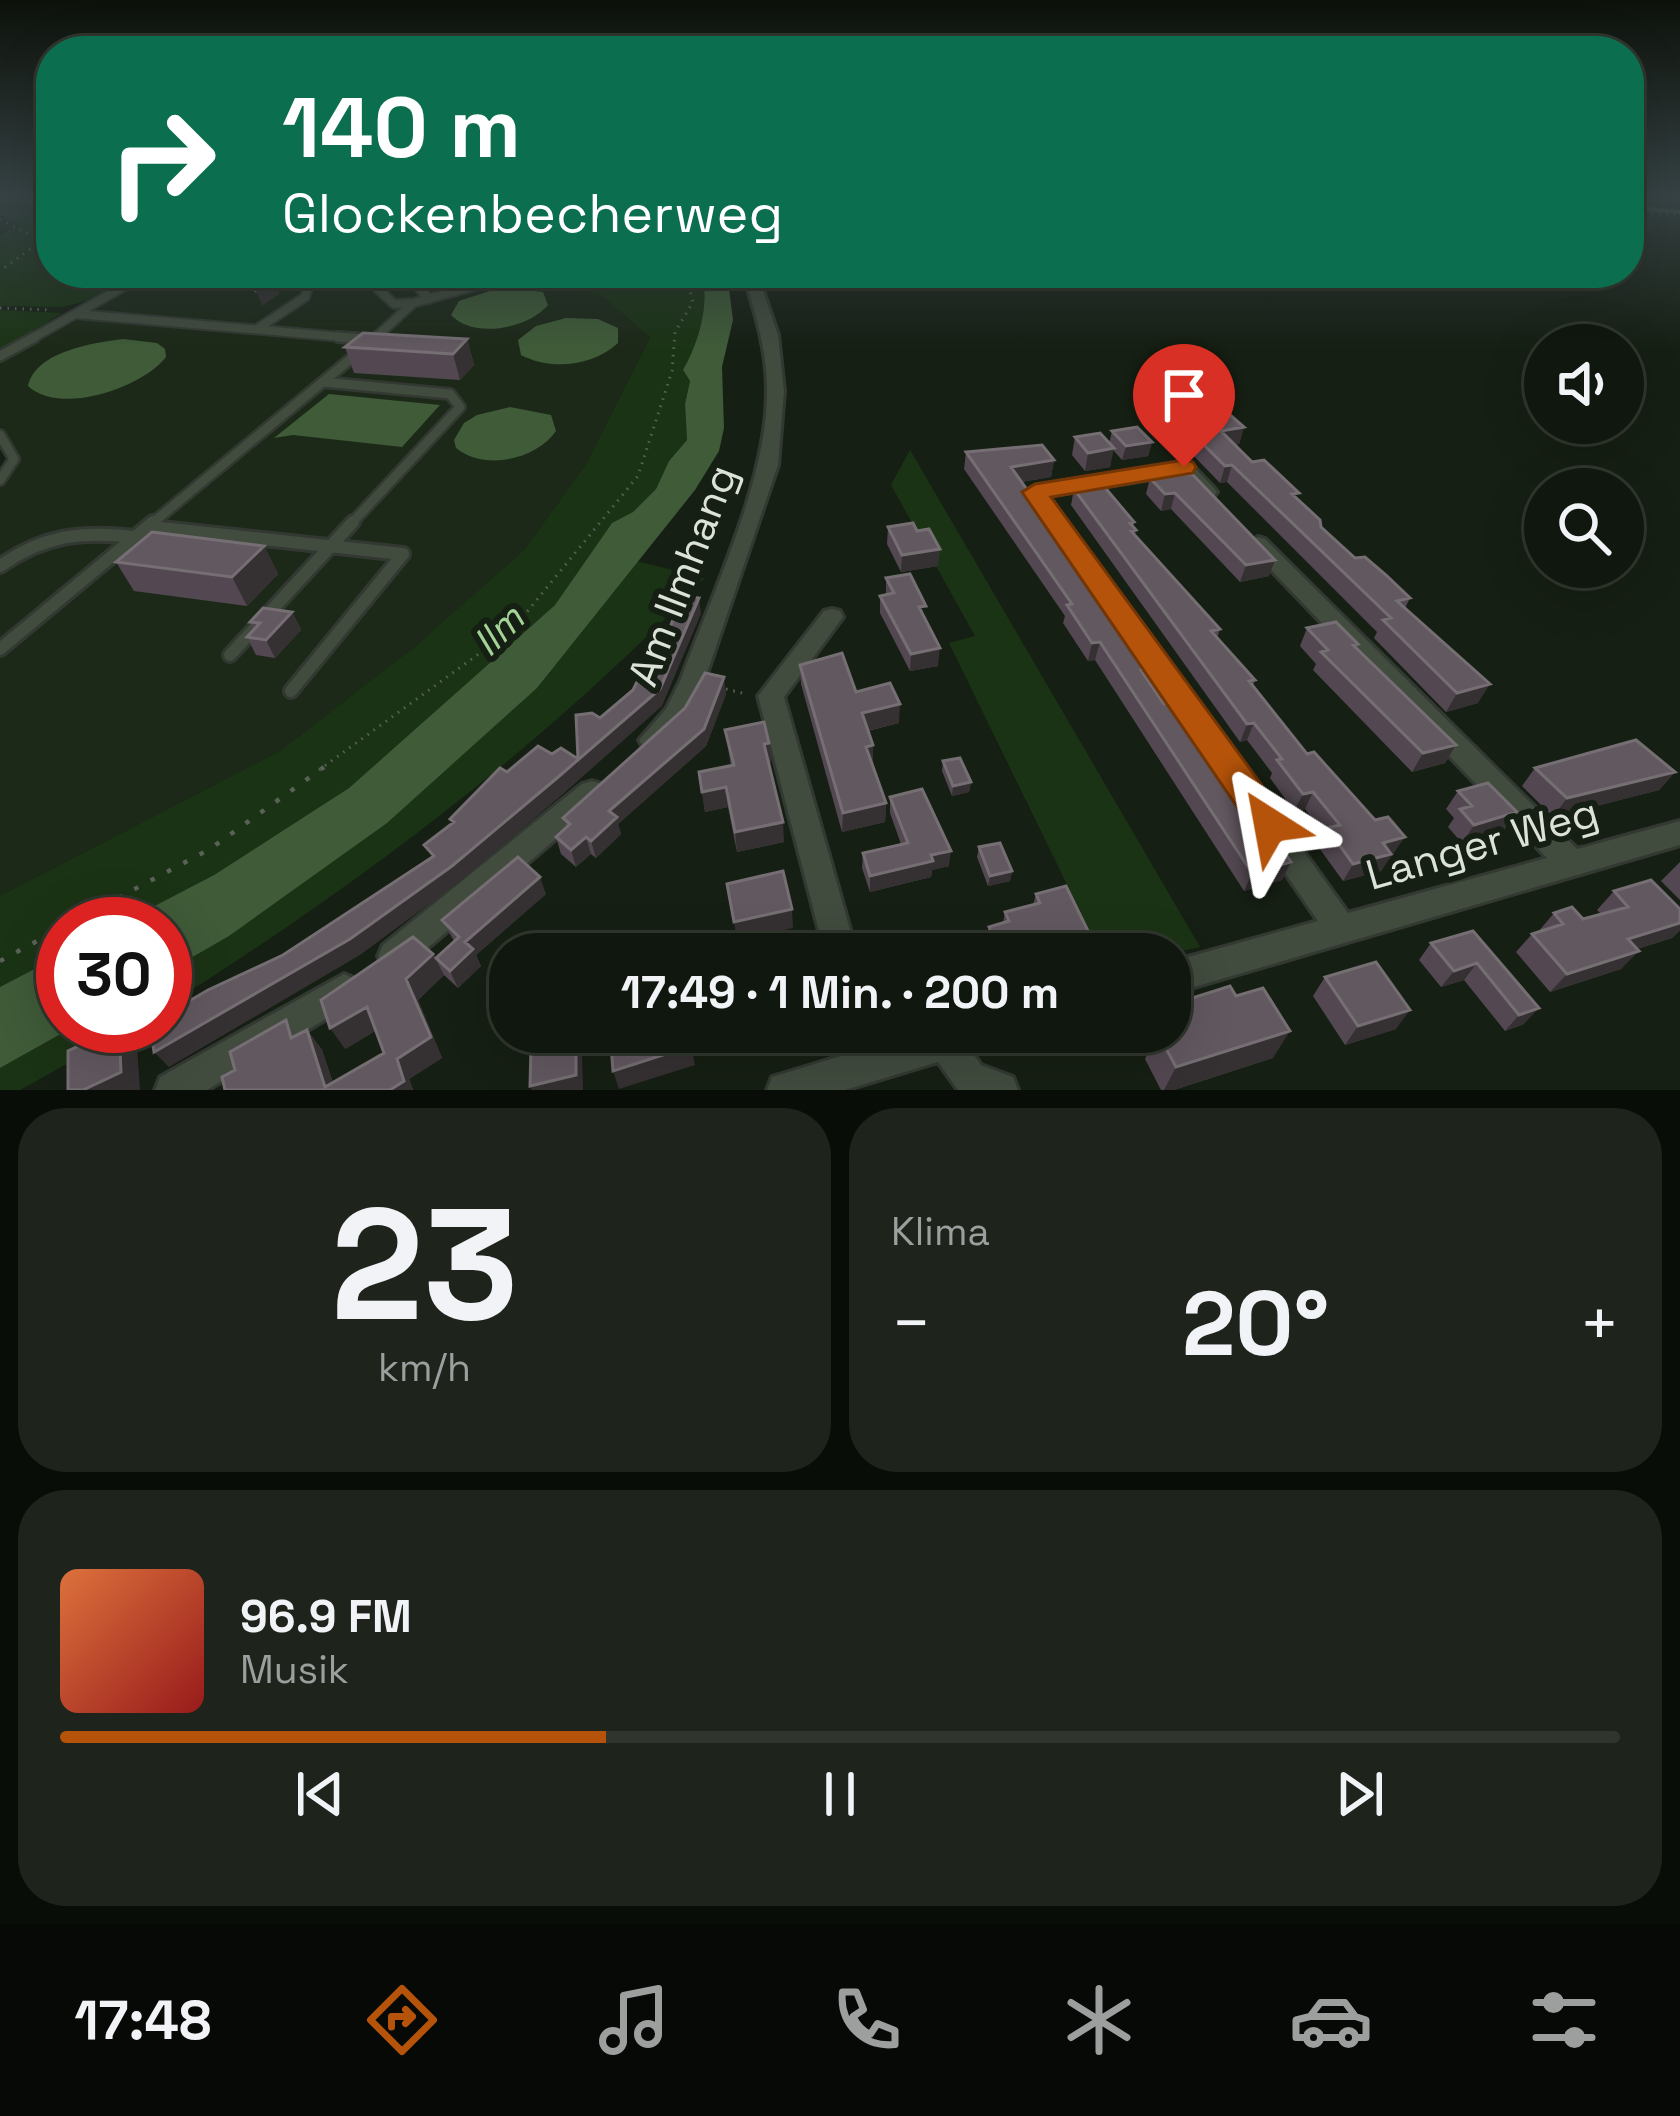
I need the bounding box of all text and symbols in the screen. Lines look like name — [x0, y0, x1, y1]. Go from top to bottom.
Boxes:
text: 140 m — [282, 74, 521, 182]
icon: right — [84, 84, 240, 240]
text: Glockenbecherweg — [282, 179, 783, 248]
map controls — [1524, 324, 1644, 588]
button: sound — [1524, 324, 1644, 444]
pin — [1133, 344, 1235, 467]
icon: arrive — [1151, 362, 1217, 428]
street label: Am Ilmhang — [616, 457, 749, 693]
button: search — [1524, 468, 1644, 588]
water label: Ilm — [462, 593, 535, 666]
position arrow — [1207, 762, 1333, 888]
street label: Langer Weg — [1360, 785, 1604, 902]
speed limit sign: 30 — [36, 897, 192, 1053]
text: 17:49 · 1 Min. · 200 m — [621, 964, 1059, 1021]
text: 23 — [331, 1165, 518, 1365]
text: Klima — [891, 1207, 990, 1256]
text: 20° — [1182, 1266, 1329, 1381]
text: − — [891, 1281, 932, 1365]
text: + — [1579, 1281, 1620, 1365]
text: km/h — [378, 1343, 471, 1392]
text: 96.9 FM — [240, 1588, 412, 1645]
text: Musik — [240, 1645, 349, 1694]
icon: previous — [287, 1761, 353, 1827]
icon: pause — [807, 1761, 873, 1827]
icon: next — [1327, 1761, 1393, 1827]
icon: directions — [360, 1978, 444, 2062]
icon: music — [592, 1978, 676, 2062]
icon: phone — [825, 1978, 909, 2062]
icon: climate — [1057, 1978, 1141, 2062]
icon: car — [1289, 1978, 1373, 2062]
icon: filters — [1522, 1978, 1606, 2062]
text: 17:48 — [74, 1986, 211, 2055]

